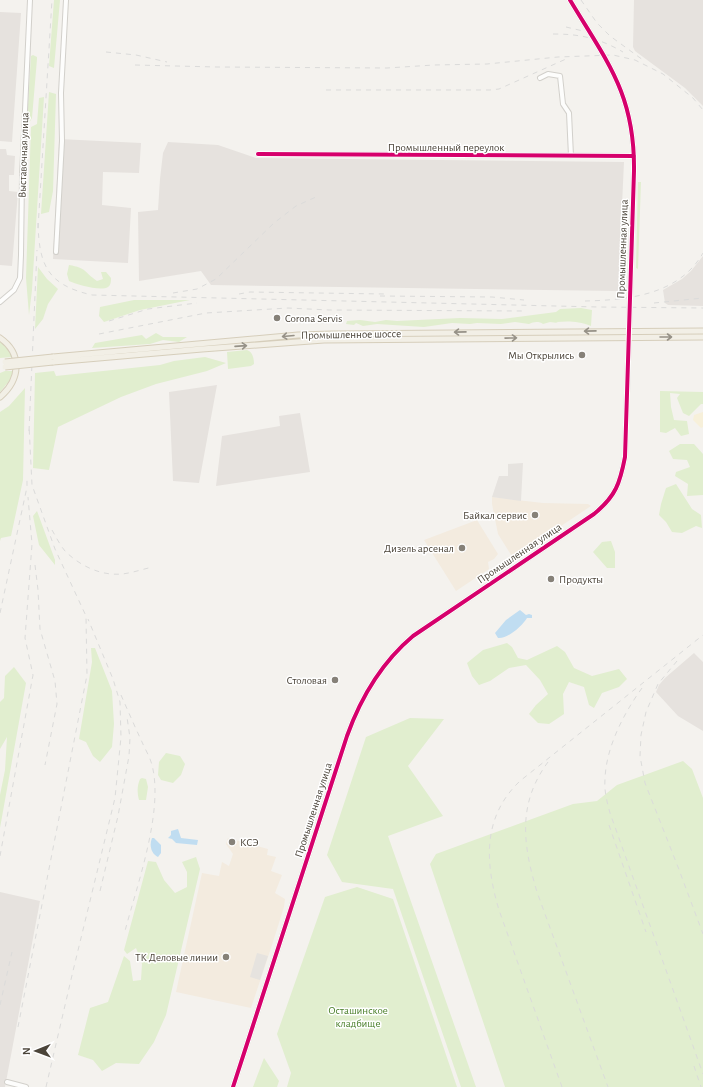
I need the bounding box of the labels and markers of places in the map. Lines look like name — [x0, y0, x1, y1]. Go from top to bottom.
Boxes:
marker: Corona Servis — [272, 313, 282, 323]
place label: Corona Servis — [285, 313, 342, 324]
place label: Мы Открылись — [508, 350, 574, 361]
marker: Мы Открылись — [577, 350, 587, 360]
place label: Байкал сервис — [463, 510, 527, 521]
marker: Байкал сервис — [530, 510, 540, 520]
place label: Дизель арсенал — [384, 543, 454, 554]
marker: Дизель арсенал — [457, 543, 467, 553]
marker: Продукты — [546, 574, 556, 584]
place label: Продукты — [559, 574, 603, 585]
place label: Столовая — [286, 675, 327, 686]
marker: Столовая — [330, 675, 340, 685]
marker: КСЭ — [227, 837, 237, 847]
place label: КСЭ — [240, 837, 259, 848]
place label: ТК Деловые линии — [135, 952, 218, 963]
marker: ТК Деловые линии — [221, 952, 231, 962]

